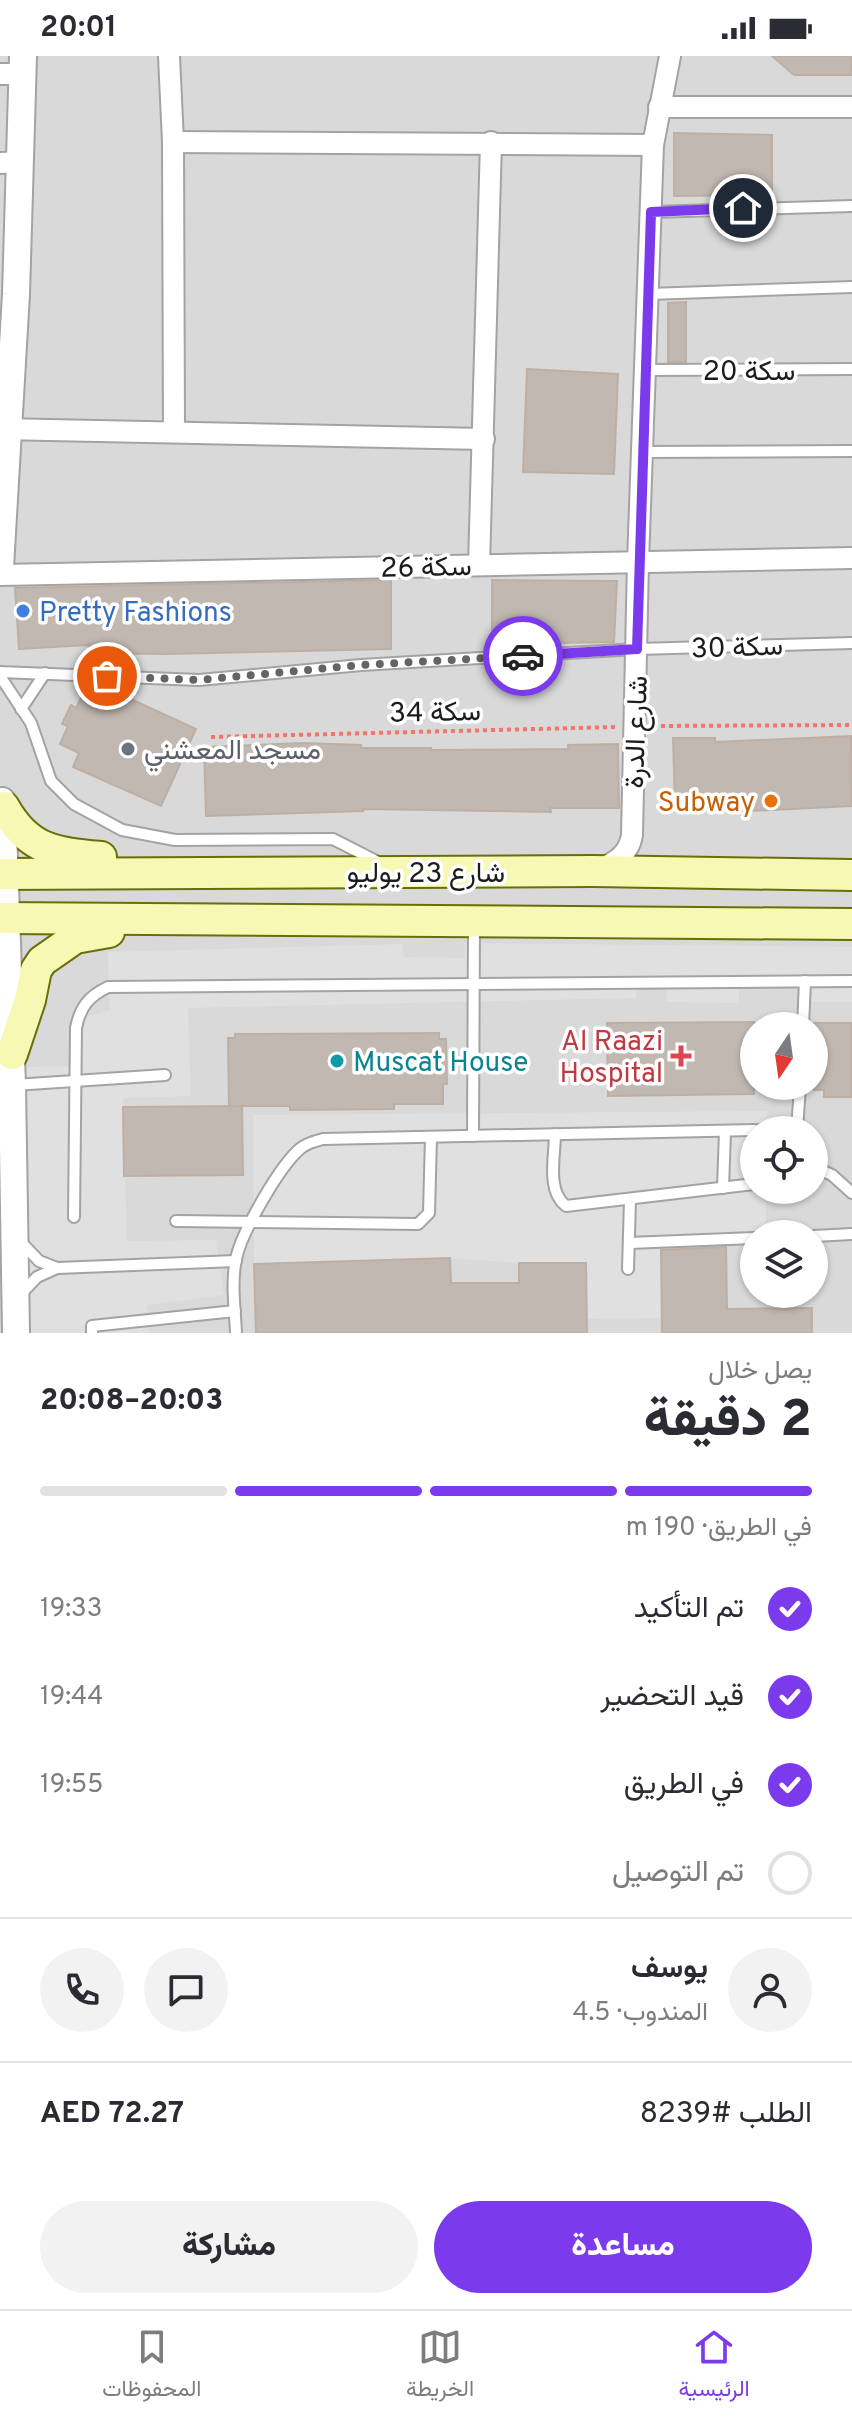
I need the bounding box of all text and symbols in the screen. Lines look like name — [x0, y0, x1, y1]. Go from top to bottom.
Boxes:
text: 20:01 — [40, 10, 117, 47]
pin — [709, 174, 777, 242]
icon: home — [721, 186, 765, 230]
street label: سكة 20 — [703, 355, 795, 391]
street label: سكة 26 — [380, 550, 472, 588]
place label: Pretty Fashions — [39, 596, 232, 632]
marker: Pretty Fashions — [14, 602, 32, 620]
courier — [483, 616, 563, 696]
street label: سكة 30 — [690, 629, 784, 669]
icon: car — [501, 634, 545, 678]
pin — [73, 642, 141, 710]
icon: bag — [85, 654, 129, 698]
street label: شارع الدرة — [618, 675, 658, 789]
street label: سكة 34 — [389, 695, 481, 733]
place label: مسجد المعشني — [144, 734, 321, 772]
marker: مسجد المعشني — [119, 740, 137, 758]
place label: Subway — [658, 786, 755, 822]
marker: Subway — [762, 792, 780, 810]
street label: شارع 23 يوليو — [347, 857, 505, 893]
north arrow — [740, 1012, 828, 1100]
map controls — [740, 1012, 828, 1308]
place label: Al Raazi Hospital — [560, 1025, 663, 1093]
marker: Al Raazi Hospital — [670, 1045, 692, 1067]
place label: Muscat House — [353, 1046, 528, 1082]
marker: Muscat House — [328, 1052, 346, 1070]
button: locate — [740, 1116, 828, 1204]
button: layers — [740, 1220, 828, 1308]
text: يصل خلال — [708, 1355, 812, 1388]
text: 20:03–20:08 — [40, 1383, 223, 1420]
text: 2 دقيقة — [644, 1389, 812, 1455]
text: في الطريق · 190 m — [626, 1512, 812, 1545]
icon: check — [768, 1587, 812, 1631]
text: تم التأكيد — [634, 1591, 744, 1628]
text: 19:33 — [40, 1593, 102, 1626]
icon: check — [768, 1675, 812, 1719]
text: قيد التحضير — [600, 1679, 744, 1716]
text: 19:44 — [40, 1681, 103, 1714]
icon: check — [768, 1763, 812, 1807]
text: في الطريق — [624, 1767, 744, 1804]
text: 19:55 — [40, 1769, 103, 1802]
text: تم التوصيل — [612, 1855, 744, 1892]
button: phone — [40, 1948, 124, 2032]
button: chat — [144, 1948, 228, 2032]
button: person — [728, 1948, 812, 2032]
text: يوسف — [631, 1951, 708, 1988]
text: المندوب · 4.5 — [572, 1997, 708, 2030]
text: AED 72.27 — [40, 2096, 184, 2133]
text: الطلب #8239 — [640, 2096, 812, 2133]
button: مشاركة — [40, 2201, 418, 2293]
button: مساعدة — [434, 2201, 812, 2293]
tab: المحفوظات — [102, 2325, 201, 2408]
tab: الخريطة — [406, 2325, 474, 2408]
tab: الرئيسية — [679, 2325, 750, 2408]

